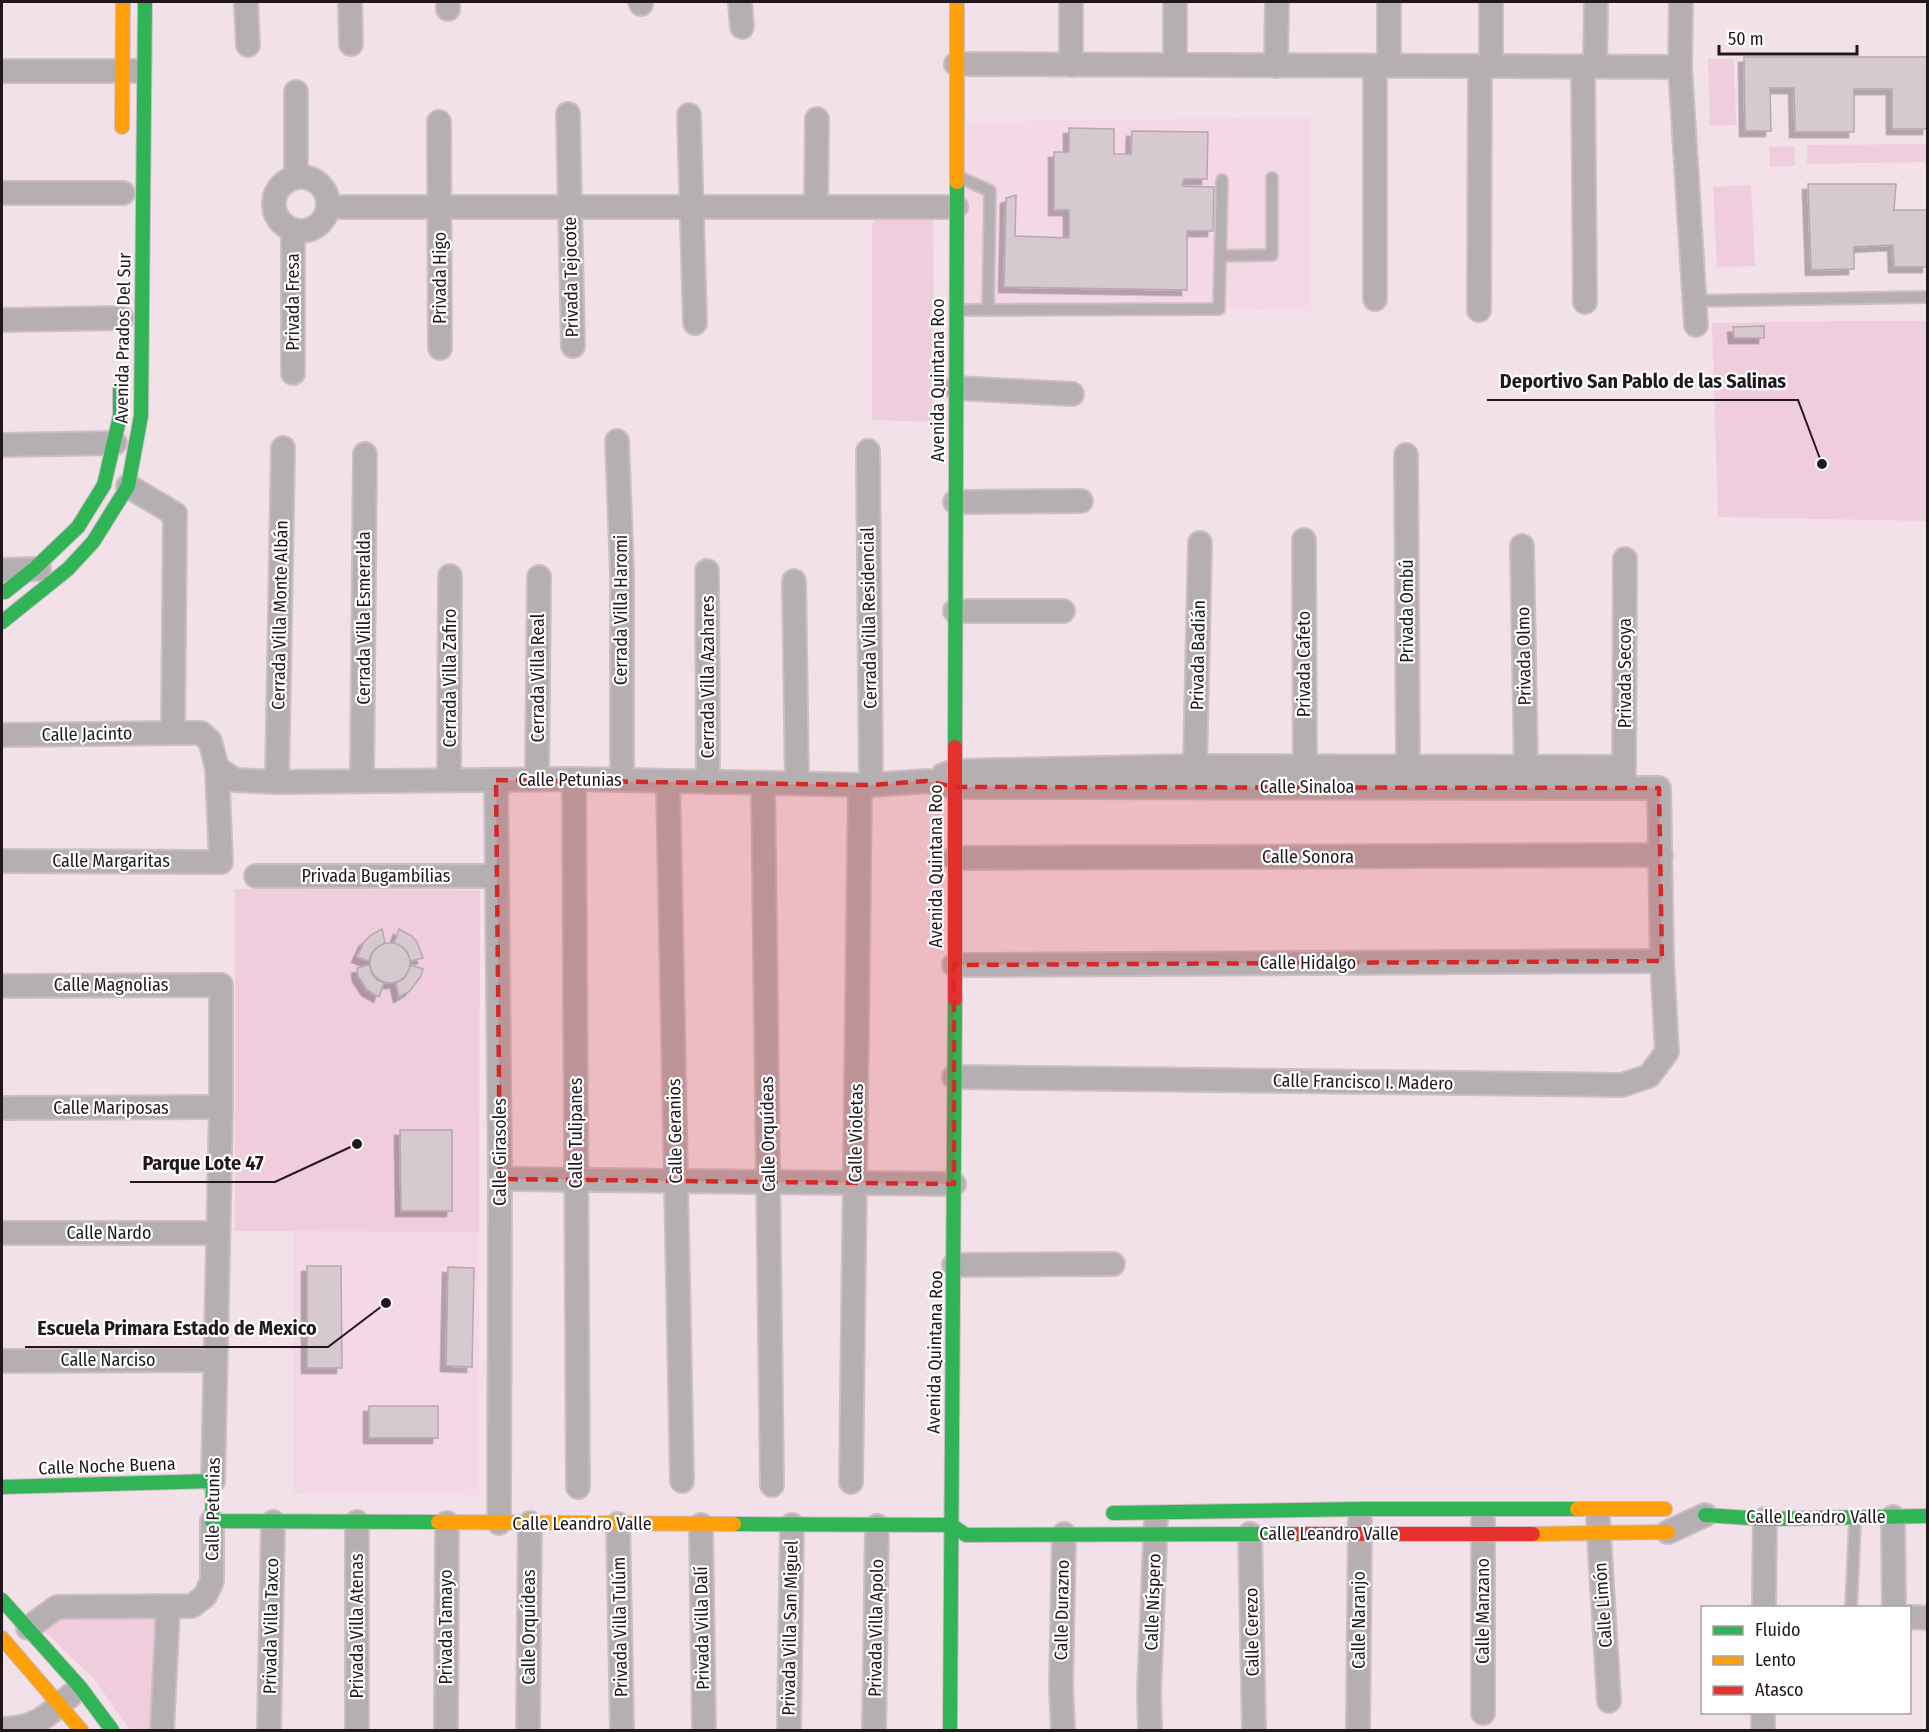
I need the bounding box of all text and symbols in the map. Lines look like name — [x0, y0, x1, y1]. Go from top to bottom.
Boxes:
scale bar — [1719, 18, 1857, 56]
text: 50 m — [1728, 28, 1764, 50]
street label: Privada Tejocote — [559, 216, 583, 338]
street label: Privada Higo — [429, 232, 451, 324]
street label: Avenida Prados Del Sur — [111, 252, 135, 423]
street label: Privada Fresa — [282, 253, 304, 351]
street label: Avenida Quintana Roo — [927, 298, 949, 462]
callout: Deportivo San Pablo de las Salinas — [1487, 362, 1798, 400]
text: Deportivo San Pablo de las Salinas — [1500, 369, 1786, 393]
street label: Cerrada Villa Monte Albán — [267, 520, 293, 710]
street label: Cerrada Villa Residencial — [856, 527, 882, 709]
street label: Cerrada Villa Esmeralda — [353, 531, 375, 705]
street label: Cerrada Villa Haromi — [610, 535, 632, 685]
street label: Privada Ombú — [1396, 559, 1418, 663]
street label: Cerrada Villa Azahares — [697, 595, 719, 759]
street label: Privada Badián — [1186, 600, 1210, 710]
street label: Privada Olmo — [1512, 607, 1536, 705]
street label: Cerrada Villa Zafiro — [439, 608, 461, 748]
street label: Privada Cafeto — [1293, 611, 1315, 717]
street label: Cerrada Villa Real — [527, 613, 549, 743]
street label: Privada Secoya — [1614, 618, 1636, 728]
street label: Calle Jacinto — [41, 722, 133, 746]
street label: Calle Petunias — [518, 769, 622, 791]
street label: Calle Sinaloa — [1260, 776, 1354, 798]
street label: Avenida Quintana Roo — [925, 784, 947, 948]
street label: Calle Sonora — [1262, 846, 1354, 868]
street label: Calle Margaritas — [52, 850, 170, 872]
street label: Privada Bugambilias — [302, 865, 451, 887]
street label: Calle Hidalgo — [1260, 952, 1356, 974]
street label: Calle Magnolias — [54, 974, 169, 996]
street label: Calle Francisco I. Madero — [1273, 1069, 1453, 1095]
street label: Calle Orquídeas — [756, 1076, 780, 1192]
street label: Calle Tulipanes — [565, 1077, 587, 1188]
street label: Calle Geranios — [663, 1078, 687, 1184]
street label: Calle Violetas — [844, 1083, 868, 1183]
street label: Calle Mariposas — [53, 1097, 169, 1119]
street label: Calle Girasoles — [489, 1098, 511, 1206]
callout: Parque Lote 47 — [130, 1144, 275, 1182]
text: Parque Lote 47 — [142, 1151, 264, 1175]
street label: Calle Nardo — [67, 1222, 151, 1244]
street label: Avenida Quintana Roo — [923, 1270, 947, 1434]
callout: Escuela Primara Estado de Mexico — [25, 1309, 328, 1347]
text: Escuela Primara Estado de Mexico — [37, 1316, 317, 1340]
street label: Calle Narciso — [60, 1349, 156, 1371]
street label: Calle Noche Buena — [38, 1453, 176, 1479]
street label: Calle Petunias — [201, 1457, 225, 1561]
street label: Calle Leandro Valle — [1746, 1506, 1886, 1528]
street label: Calle Leandro Valle — [512, 1513, 652, 1535]
street label: Calle Leandro Valle — [1259, 1523, 1399, 1545]
street label: Privada Villa San Miguel — [777, 1540, 803, 1716]
street label: Privada Villa Atenas — [346, 1553, 368, 1699]
street label: Calle Níspero — [1140, 1553, 1166, 1651]
street label: Privada Villa Tulúm — [608, 1557, 632, 1697]
street label: Privada Villa Taxco — [259, 1558, 283, 1694]
street label: Calle Manzano — [1472, 1558, 1494, 1664]
street label: Privada Villa Apolo — [864, 1559, 888, 1697]
street label: Calle Durazno — [1050, 1560, 1074, 1660]
street label: Calle Limón — [1589, 1562, 1617, 1648]
street label: Privada Villa Dalí — [690, 1566, 714, 1690]
street label: Privada Tamayo — [435, 1569, 457, 1685]
street label: Calle Orquídeas — [518, 1569, 540, 1685]
street label: Calle Naranjo — [1348, 1571, 1370, 1669]
street label: Calle Cerezo — [1240, 1587, 1264, 1677]
legend — [1701, 1606, 1911, 1714]
text: Fluido — [1755, 1619, 1801, 1641]
text: Lento — [1755, 1649, 1796, 1671]
text: Atasco — [1755, 1679, 1803, 1701]

